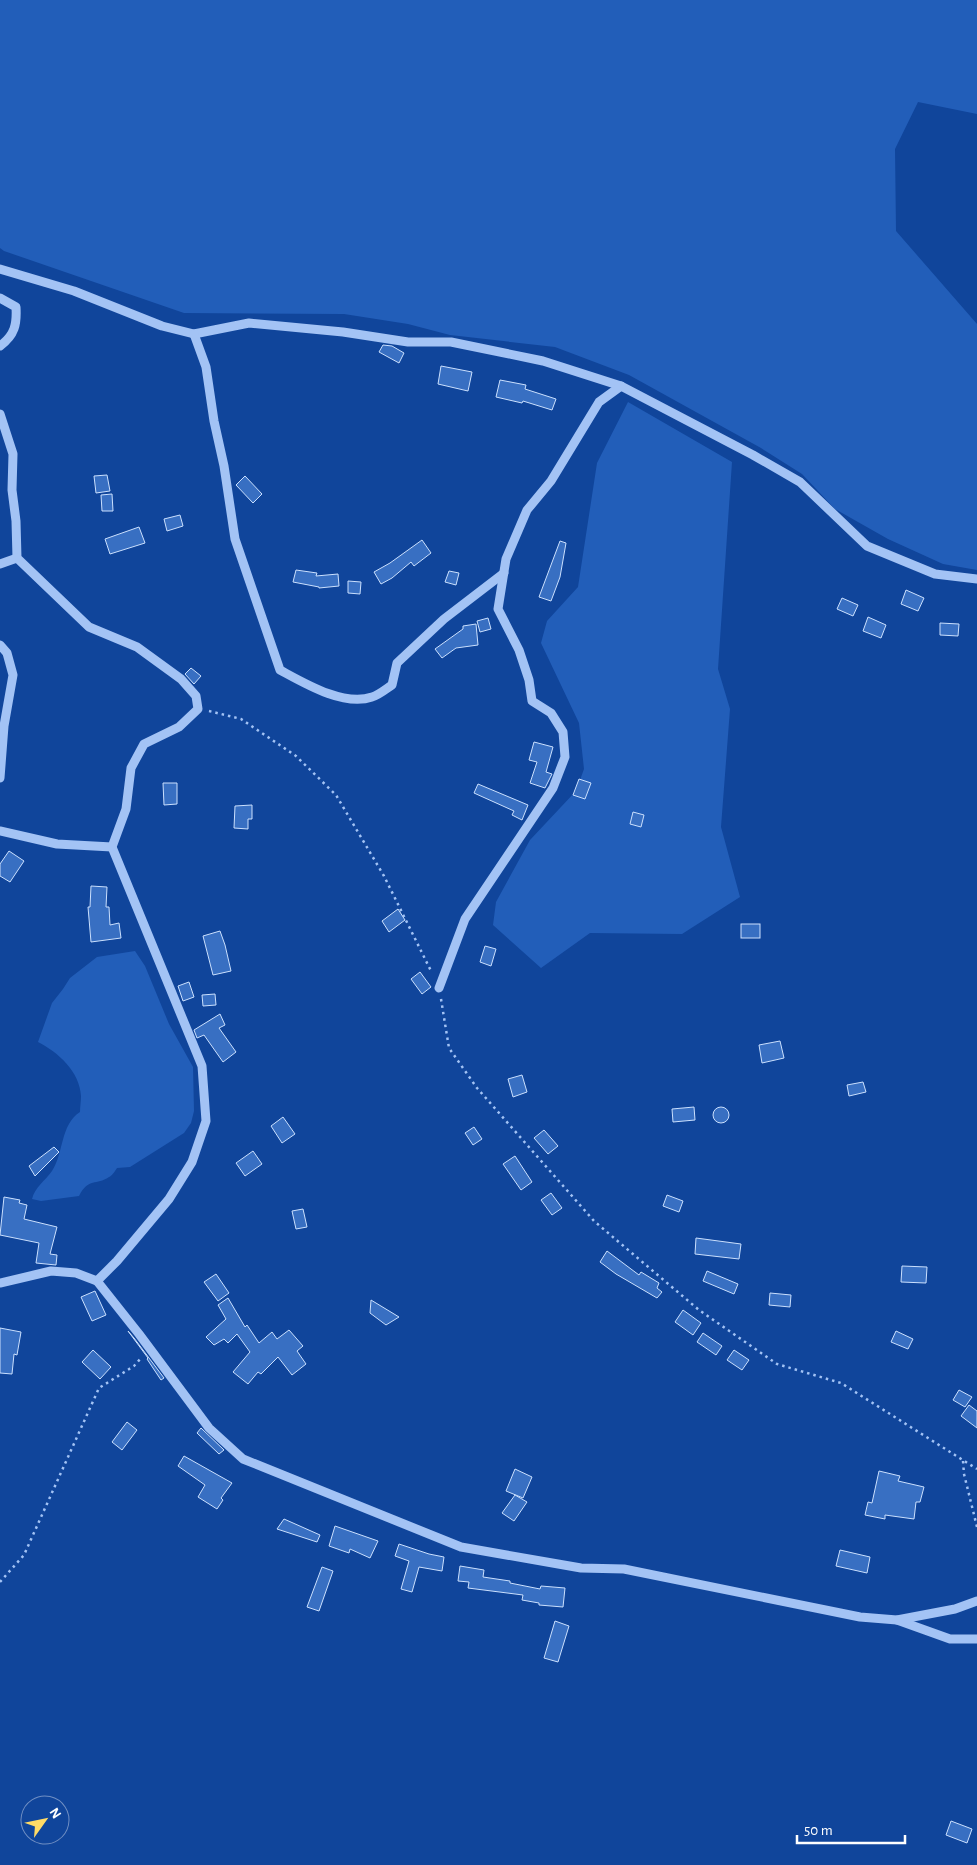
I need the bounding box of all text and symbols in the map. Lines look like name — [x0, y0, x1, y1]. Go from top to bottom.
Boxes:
north arrow — [20, 1795, 70, 1845]
text: N — [47, 1806, 64, 1821]
scale bar — [797, 1812, 904, 1844]
text: 50 m — [804, 1823, 833, 1838]

